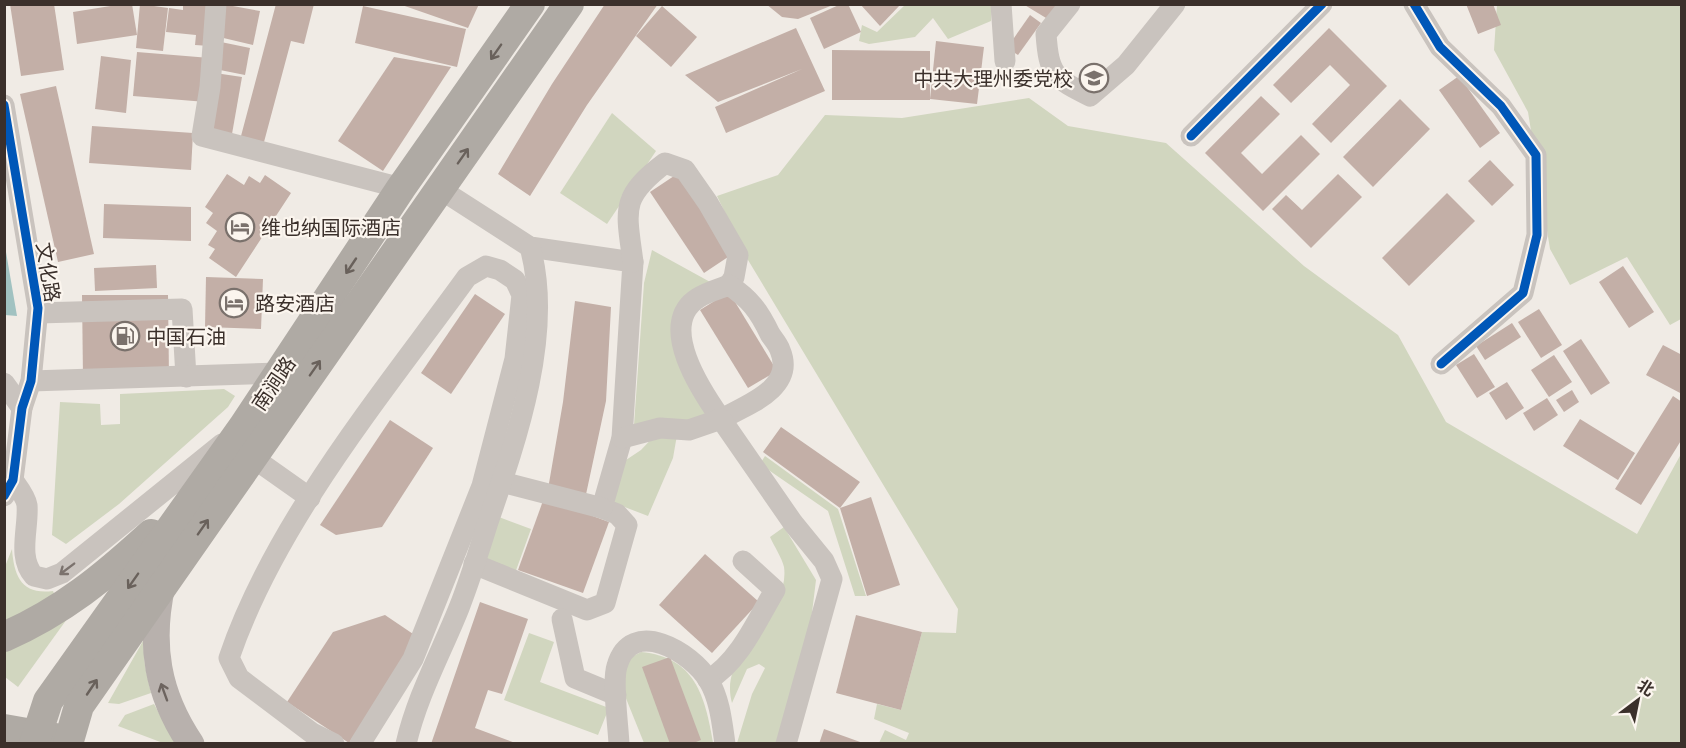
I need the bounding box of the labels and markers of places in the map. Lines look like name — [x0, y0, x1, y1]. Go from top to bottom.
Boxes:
school or university icon: 中共大理州委党校 — [1078, 62, 1110, 94]
place label: 中共大理州委党校 — [913, 66, 1073, 90]
hotel icon: 维也纳国际酒店 — [224, 211, 256, 243]
place label: 维也纳国际酒店 — [261, 215, 401, 239]
hotel icon: 路安酒店 — [218, 287, 250, 319]
place label: 路安酒店 — [255, 291, 335, 315]
fuel station icon: 中国石油 — [109, 320, 141, 352]
place label: 中国石油 — [146, 324, 226, 348]

